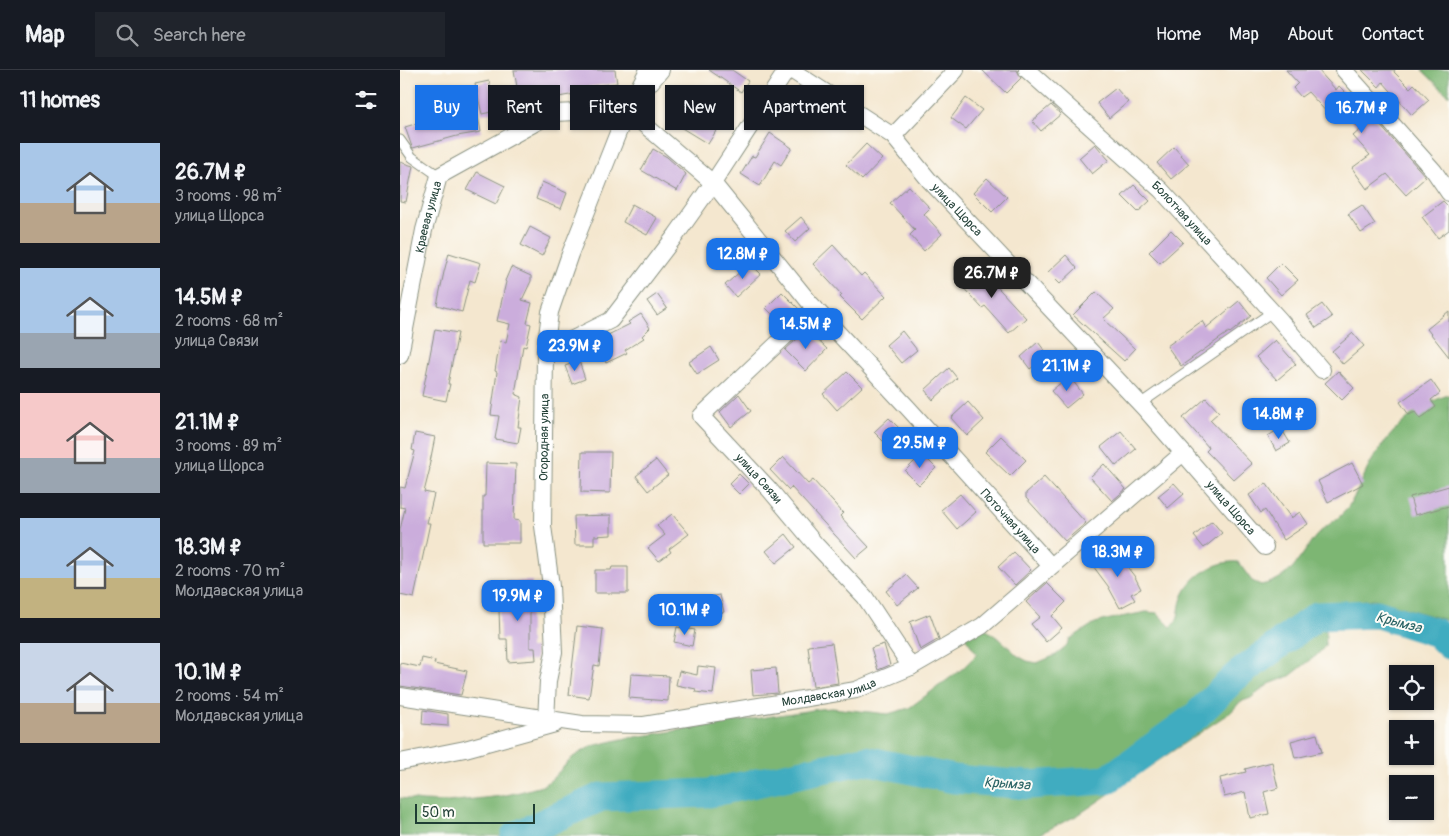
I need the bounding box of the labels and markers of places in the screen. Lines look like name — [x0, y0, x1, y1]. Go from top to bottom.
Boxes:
pin: 16.7M ₽ — [1316, 92, 1408, 134]
pin: 12.8M ₽ — [697, 238, 789, 280]
pin: 26.7M ₽ — [946, 256, 1038, 299]
pin: 14.5M ₽ — [760, 308, 852, 350]
pin: 23.9M ₽ — [529, 330, 621, 372]
pin: 21.1M ₽ — [1021, 350, 1113, 392]
pin: 14.8M ₽ — [1233, 398, 1325, 440]
pin: 29.5M ₽ — [874, 426, 966, 469]
pin: 18.3M ₽ — [1072, 536, 1164, 578]
pin: 19.9M ₽ — [472, 580, 564, 622]
pin: 10.1M ₽ — [639, 594, 731, 636]

